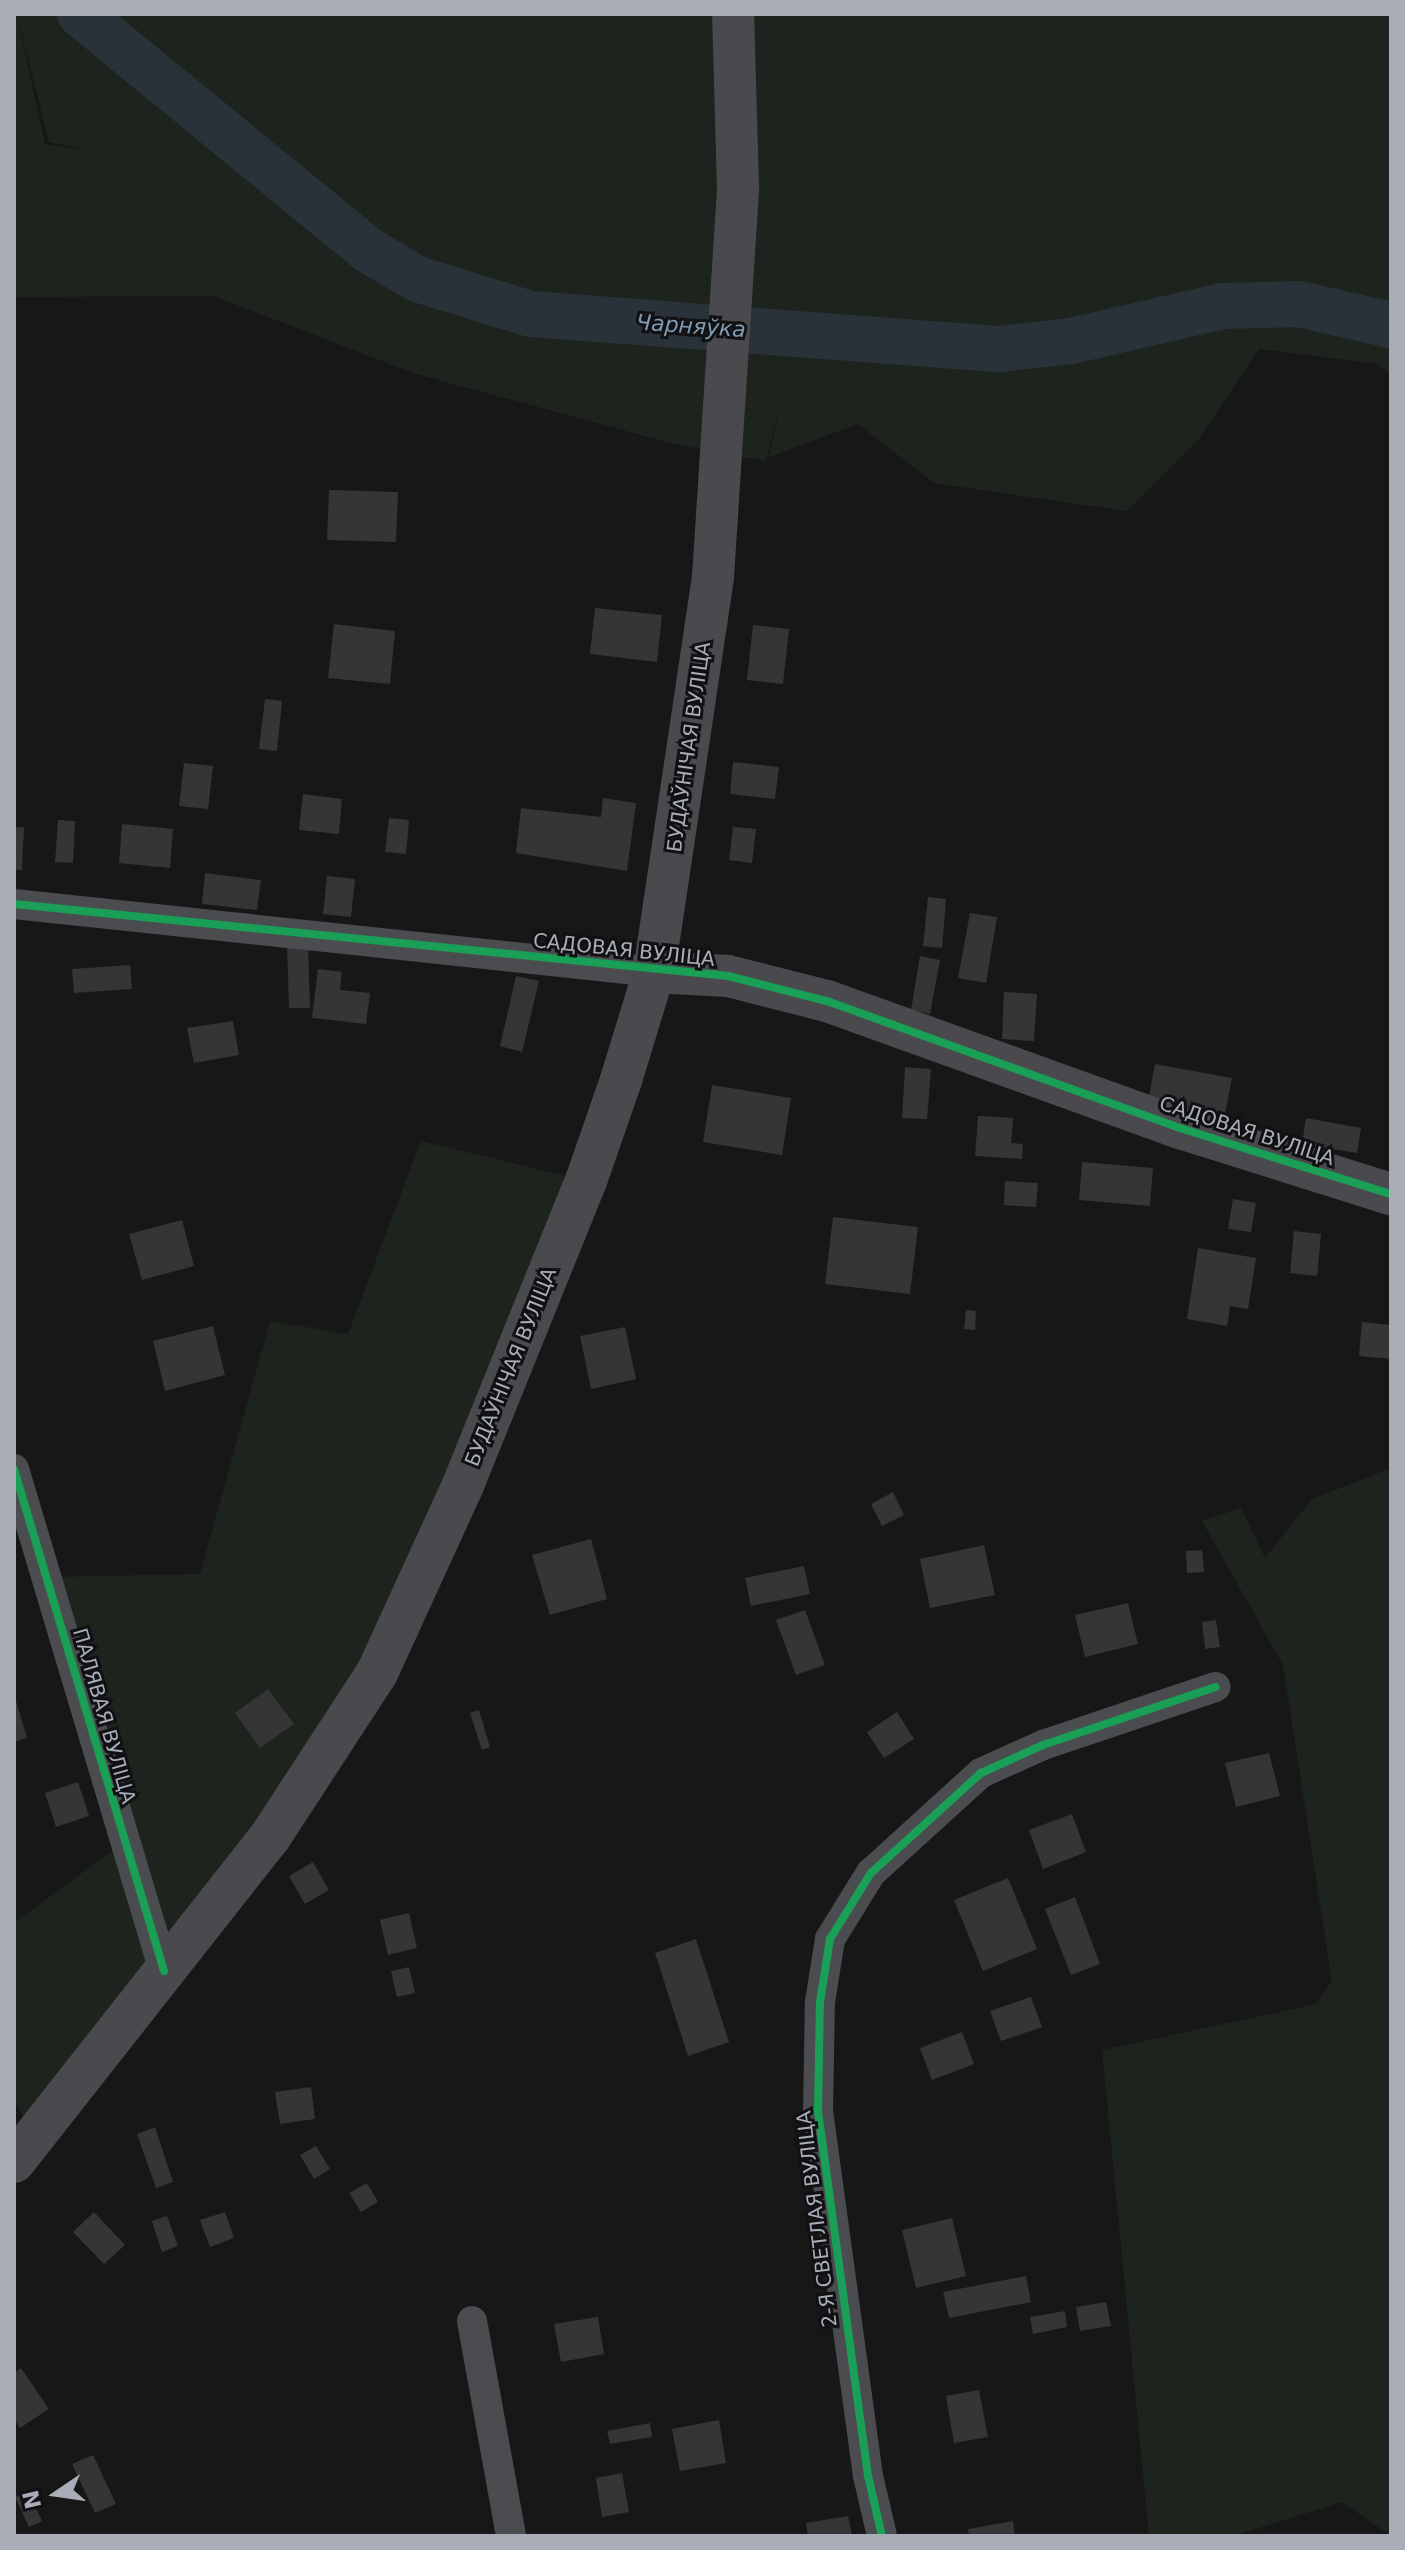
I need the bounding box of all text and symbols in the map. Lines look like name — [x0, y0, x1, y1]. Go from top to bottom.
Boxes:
water label: Чарняўка — [635, 309, 747, 343]
street label: БУДАЎНІЧАЯ ВУЛІЦА — [662, 640, 716, 854]
street label: САДОВАЯ ВУЛІЦА — [532, 929, 716, 971]
street label: САДОВАЯ ВУЛІЦА — [1156, 1091, 1338, 1171]
street label: БУДАЎНІЧАЯ ВУЛІЦА — [460, 1264, 562, 1470]
street label: ПАЛЯВАЯ ВУЛІЦА — [67, 1626, 141, 1806]
street label: 2-Я СВЕТЛАЯ ВУЛІЦА — [792, 2109, 842, 2329]
north arrow — [16, 2454, 96, 2534]
text: N — [18, 2488, 46, 2511]

